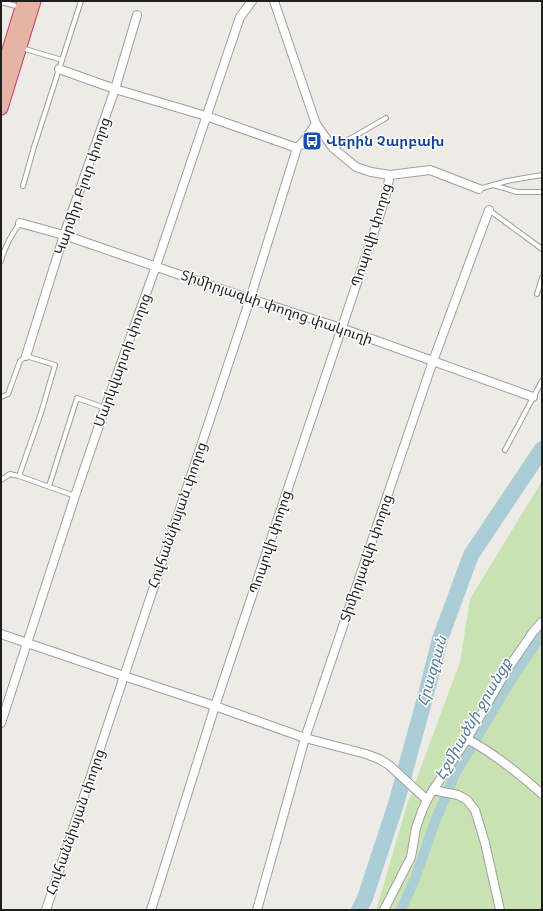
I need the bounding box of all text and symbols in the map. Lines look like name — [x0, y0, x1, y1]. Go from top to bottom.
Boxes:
street label: Կարմիր Բլուր փողոց — [51, 115, 114, 257]
bus stop icon: Վերին Չարբախ — [301, 130, 323, 152]
place label: Վերին Չարբախ — [326, 133, 445, 150]
street label: Պոպովի փողոց — [348, 181, 395, 289]
street label: Տիմիրյազևի փողոց փակուղի — [179, 267, 375, 348]
street label: Մարկվարտի փողոց — [90, 291, 155, 429]
street label: Հովհաննիսյան փողոց — [144, 440, 210, 590]
street label: Պոպովի փողոց — [246, 488, 295, 596]
street label: Տիմիրյազևի փողոց — [337, 492, 396, 624]
water label: Հրազդան — [413, 633, 451, 708]
water label: Էջմիածնի ջրանցք — [431, 654, 516, 783]
street label: Հովհաննիսյան փողոց — [42, 747, 108, 897]

